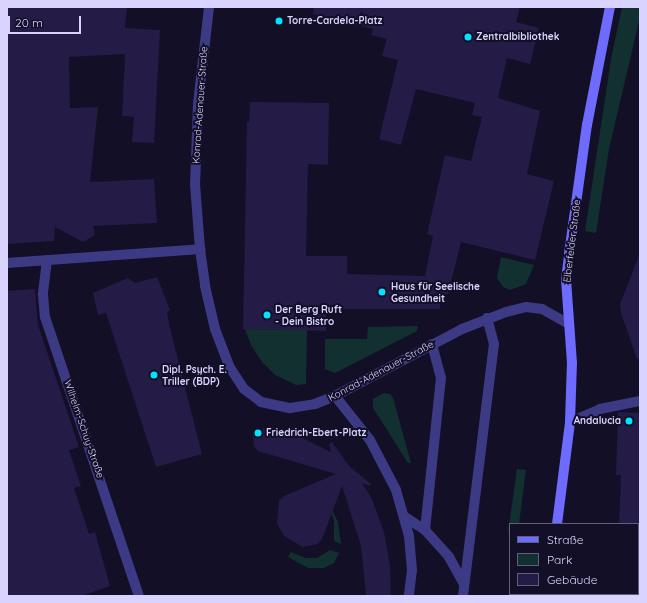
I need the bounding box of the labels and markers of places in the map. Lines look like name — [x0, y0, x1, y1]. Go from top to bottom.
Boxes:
place label: Torre-Cardela-Platz — [287, 15, 382, 27]
marker: Torre-Cardela-Platz — [274, 16, 284, 26]
place label: Zentralbibliothek — [476, 31, 559, 43]
marker: Zentralbibliothek — [463, 32, 473, 42]
place label: Haus für Seelische Gesundheit — [391, 280, 480, 304]
marker: Haus für Seelische Gesundheit — [376, 286, 388, 298]
place label: Der Berg Ruft - Dein Bistro — [275, 303, 342, 326]
marker: Der Berg Ruft - Dein Bistro — [262, 310, 272, 320]
place label: Dipl. Psych. E. Triller (BDP) — [162, 363, 227, 386]
marker: Dipl. Psych. E. Triller (BDP) — [149, 370, 159, 380]
place label: Andalucia — [574, 415, 621, 427]
marker: Andalucia — [624, 416, 634, 426]
place label: Friedrich-Ebert-Platz — [266, 427, 366, 439]
marker: Friedrich-Ebert-Platz — [253, 428, 263, 438]

